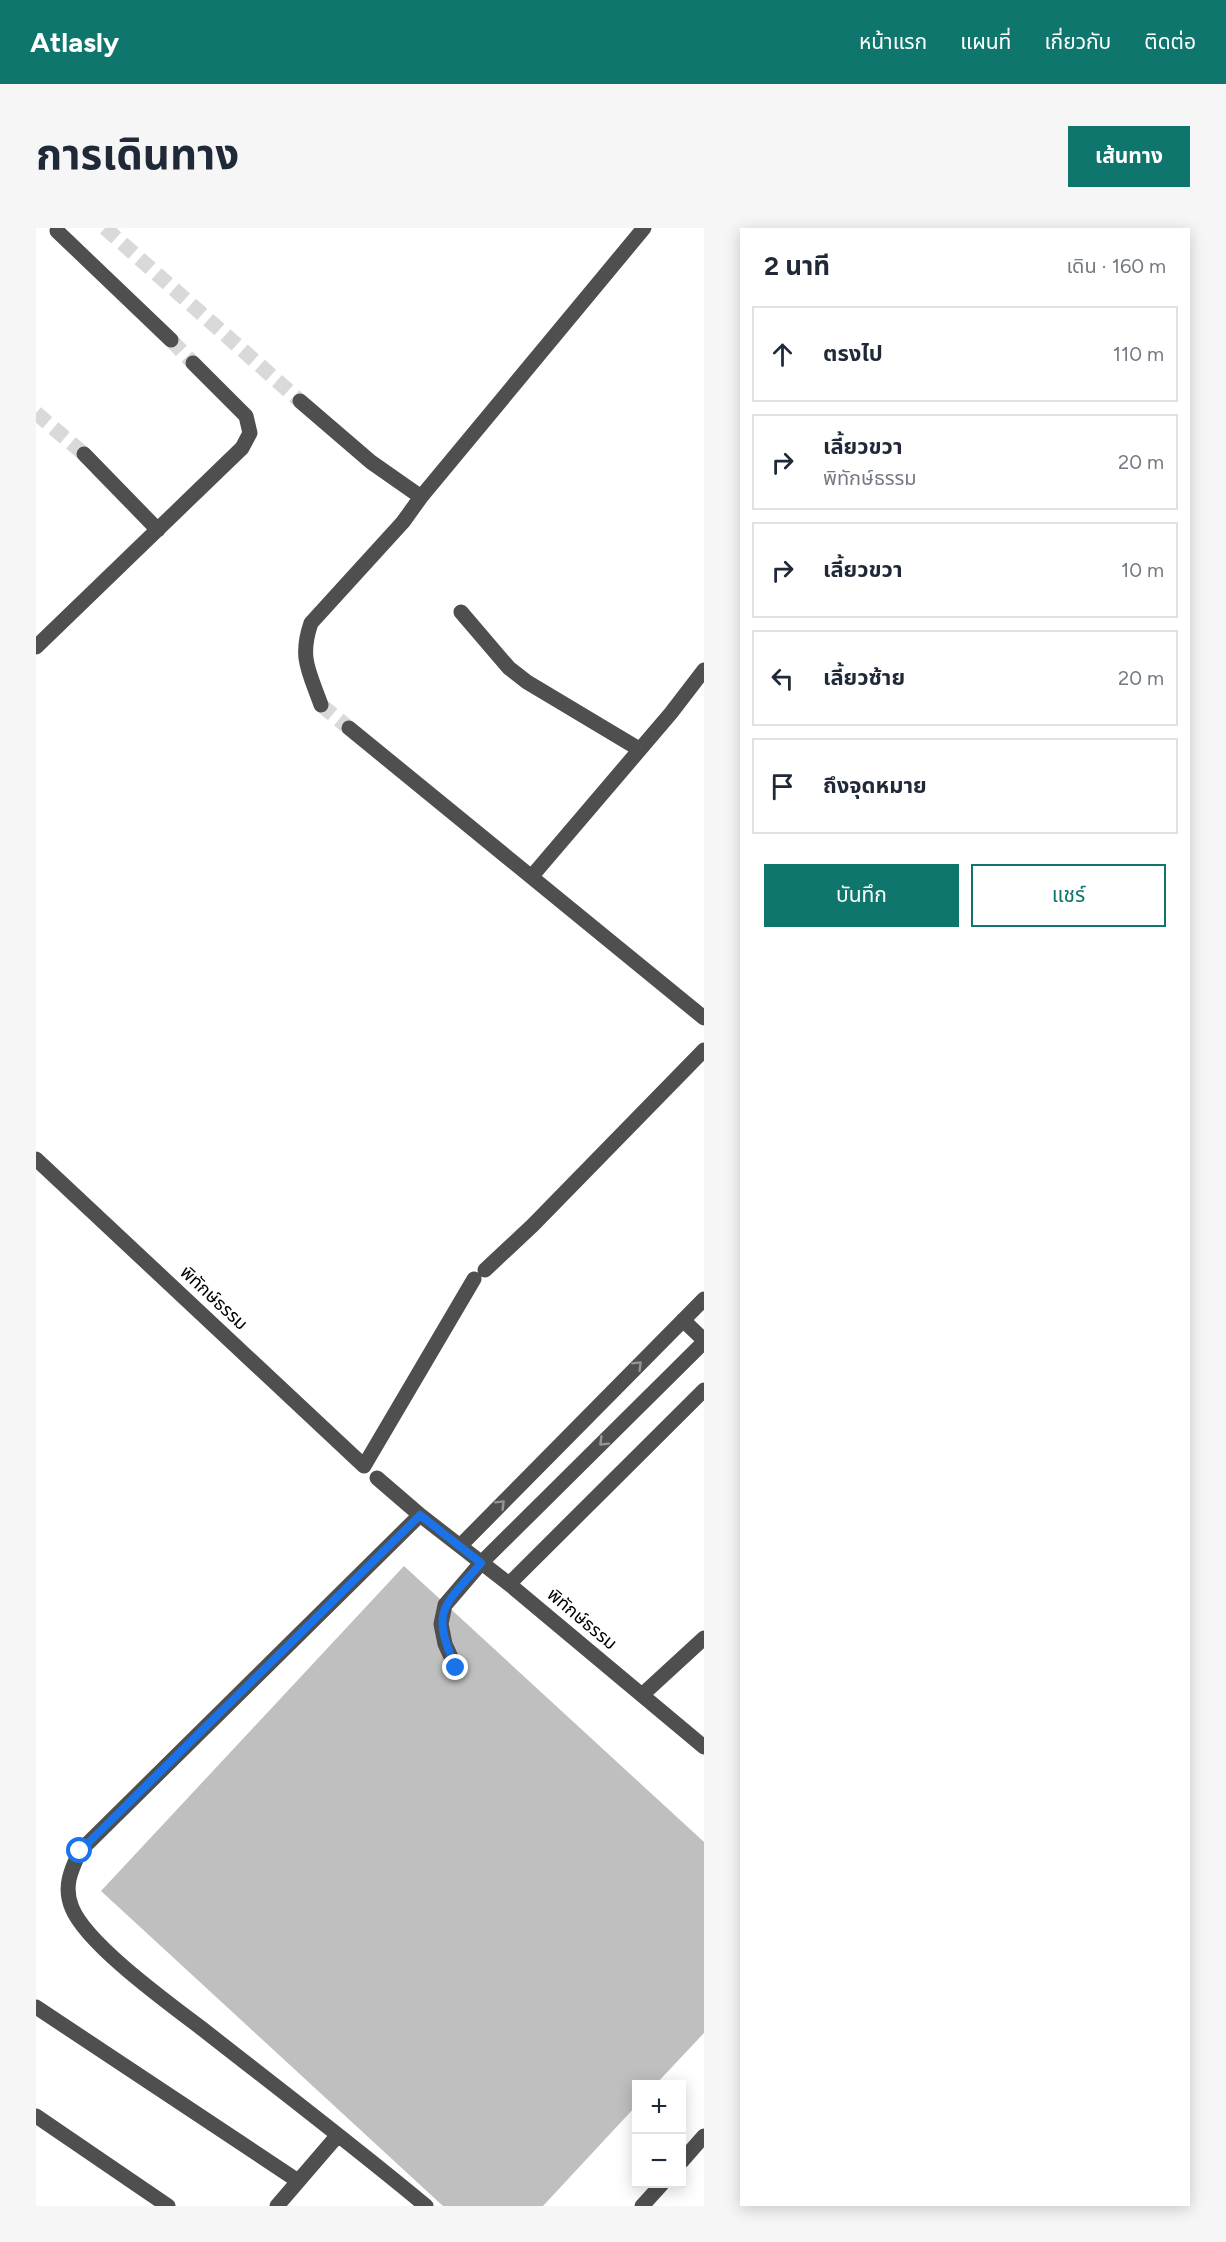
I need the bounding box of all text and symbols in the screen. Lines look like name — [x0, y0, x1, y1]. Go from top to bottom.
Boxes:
text: Atlasly — [30, 25, 119, 59]
text: หน้าแรก — [859, 29, 927, 54]
text: แผนที่ — [960, 29, 1011, 54]
text: เกี่ยวกับ — [1044, 29, 1111, 54]
text: ติดต่อ — [1144, 29, 1196, 54]
button: เส้นทาง — [1068, 126, 1190, 187]
text: การเดินทาง — [36, 129, 239, 180]
text: 2 นาที — [764, 250, 830, 282]
text: เดิน · 160 m — [1066, 254, 1166, 278]
icon: ahead — [766, 338, 799, 371]
text: ตรงไป — [823, 340, 883, 367]
text: 110 m — [1113, 342, 1164, 366]
text: เลี้ยวขวา — [823, 433, 903, 460]
icon: right — [766, 446, 799, 479]
text: 20 m — [1118, 450, 1164, 474]
text: พิทักษ์ธรรม — [823, 466, 917, 490]
icon: right — [766, 554, 799, 587]
text: เลี้ยวขวา — [823, 556, 903, 583]
text: 10 m — [1121, 558, 1164, 582]
icon: left — [766, 662, 799, 695]
text: เลี้ยวซ้าย — [823, 664, 905, 691]
text: 20 m — [1118, 666, 1164, 690]
icon: arrive — [766, 770, 799, 803]
text: ถึงจุดหมาย — [823, 772, 927, 799]
button: บันทึก — [764, 864, 959, 927]
button: แชร์ — [971, 864, 1166, 927]
street label: พิทักษ์ธรรม — [176, 1261, 252, 1335]
one-way arrow — [631, 1362, 642, 1372]
one-way arrow — [599, 1435, 610, 1446]
one-way arrow — [494, 1500, 504, 1511]
street label: พิทักษ์ธรรม — [543, 1584, 621, 1654]
route end — [442, 1654, 468, 1680]
route start — [66, 1837, 92, 1863]
map controls — [632, 2080, 686, 2188]
button: + — [632, 2080, 686, 2134]
button: − — [632, 2134, 686, 2188]

